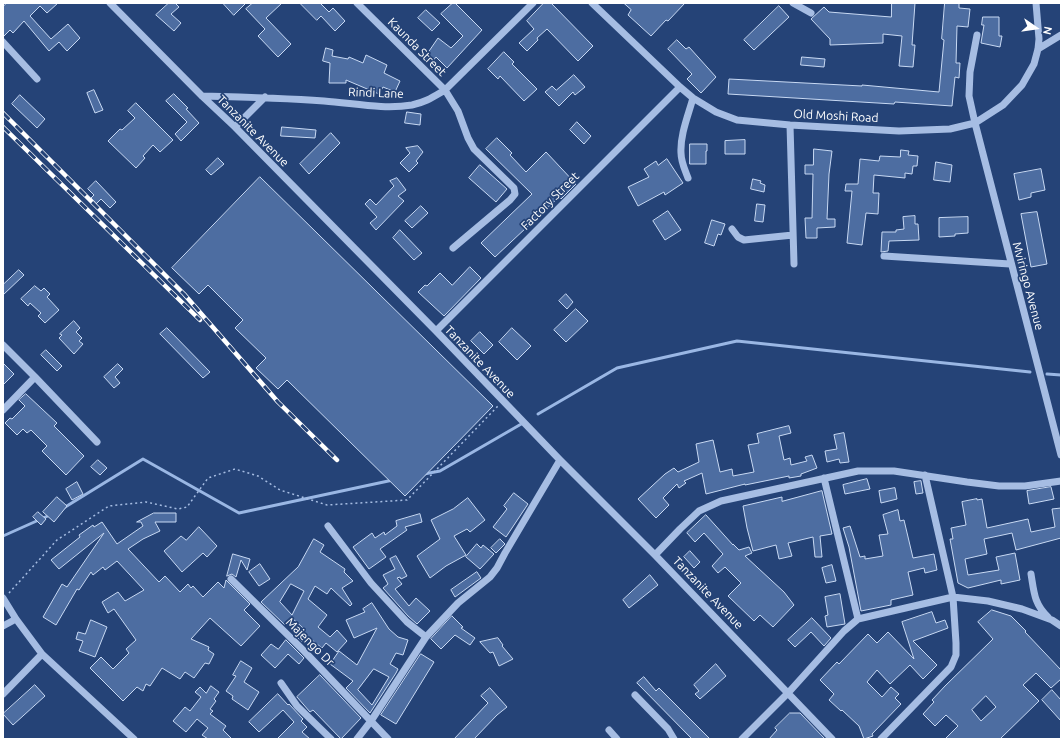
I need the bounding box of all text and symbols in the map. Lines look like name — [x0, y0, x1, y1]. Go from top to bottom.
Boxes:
north arrow — [1016, 8, 1056, 48]
street label: Kaunda Street — [385, 15, 449, 79]
text: N — [1041, 25, 1054, 36]
street label: Rindi Lane — [348, 85, 404, 101]
street label: Tanzanite Avenue — [214, 92, 292, 170]
street label: Old Moshi Road — [793, 107, 879, 125]
street label: Factory Street — [518, 169, 582, 233]
street label: Mviringo Avenue — [1009, 240, 1047, 332]
street label: Tanzanite Avenue — [442, 323, 518, 401]
street label: Tanzanite Avenue — [670, 554, 746, 632]
street label: Majengo Dr — [283, 615, 337, 669]

